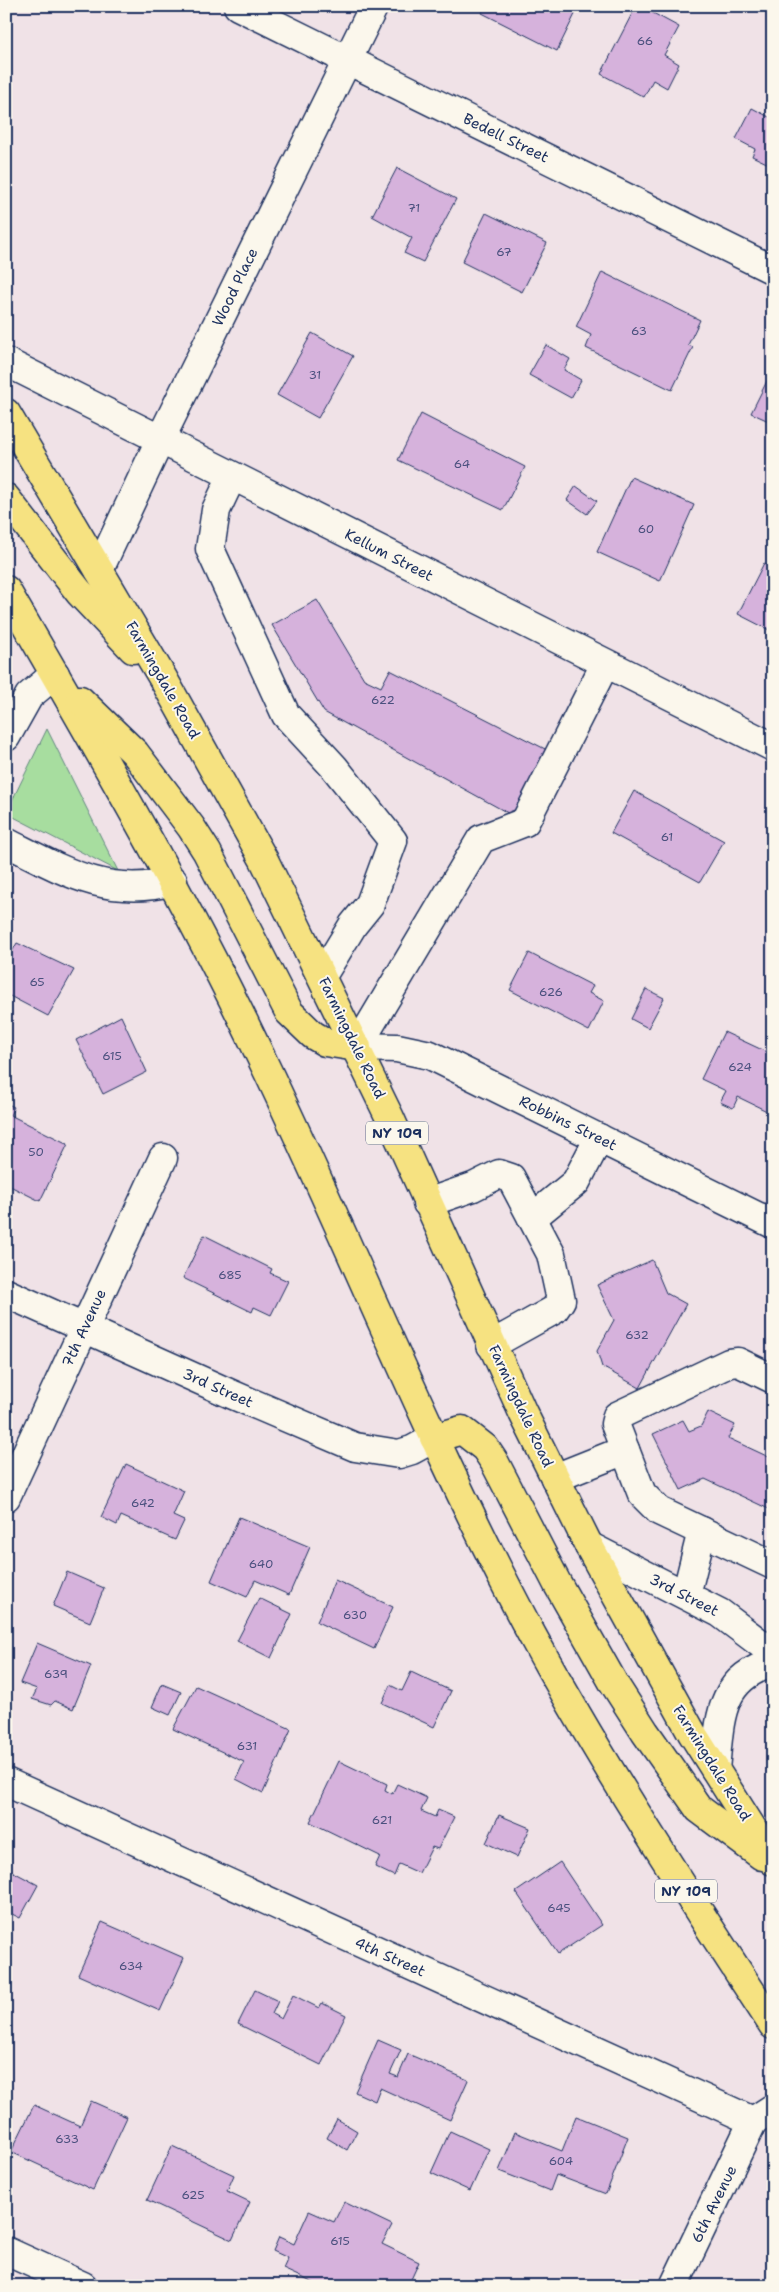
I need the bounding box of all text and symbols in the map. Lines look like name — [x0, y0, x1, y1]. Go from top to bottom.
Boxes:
house number: 66 — [637, 33, 653, 49]
street label: Bedell Street — [460, 109, 552, 167]
house number: 71 — [408, 200, 420, 216]
street label: Wood Place — [207, 244, 263, 330]
house number: 67 — [496, 244, 512, 260]
house number: 63 — [631, 323, 647, 339]
house number: 31 — [309, 367, 321, 383]
house number: 64 — [454, 456, 470, 472]
house number: 60 — [638, 521, 654, 537]
street label: Kellum Street — [341, 524, 437, 586]
street label: Farmingdale Road — [121, 617, 205, 743]
house number: 622 — [371, 692, 395, 708]
house number: 61 — [661, 829, 673, 845]
house number: 65 — [29, 974, 45, 990]
street label: Farmingdale Road — [314, 974, 390, 1103]
house number: 626 — [539, 984, 563, 1000]
house number: 615 — [102, 1048, 122, 1064]
house number: 624 — [728, 1059, 752, 1075]
street label: Robbins Street — [516, 1091, 620, 1155]
road number: NY 109 — [366, 1122, 428, 1144]
house number: 50 — [28, 1144, 44, 1160]
house number: 685 — [218, 1267, 242, 1283]
street label: 7th Avenue — [57, 1286, 111, 1370]
house number: 632 — [625, 1327, 649, 1343]
street label: Farmingdale Road — [484, 1342, 558, 1471]
street label: 3rd Street — [180, 1364, 256, 1412]
house number: 642 — [131, 1495, 155, 1511]
house number: 640 — [249, 1556, 273, 1572]
street label: 3rd Street — [646, 1569, 722, 1621]
house number: 630 — [343, 1607, 367, 1623]
house number: 639 — [44, 1666, 68, 1682]
street label: Farmingdale Road — [668, 1701, 756, 1825]
house number: 631 — [237, 1738, 257, 1754]
house number: 621 — [372, 1812, 392, 1828]
road number: NY 109 — [655, 1880, 717, 1902]
house number: 645 — [547, 1900, 571, 1916]
street label: 4th Street — [352, 1933, 428, 1981]
house number: 634 — [119, 1958, 143, 1974]
house number: 633 — [55, 2131, 79, 2147]
house number: 604 — [549, 2153, 573, 2169]
street label: 6th Avenue — [687, 2162, 741, 2246]
house number: 625 — [181, 2187, 205, 2203]
house number: 615 — [330, 2233, 350, 2249]

